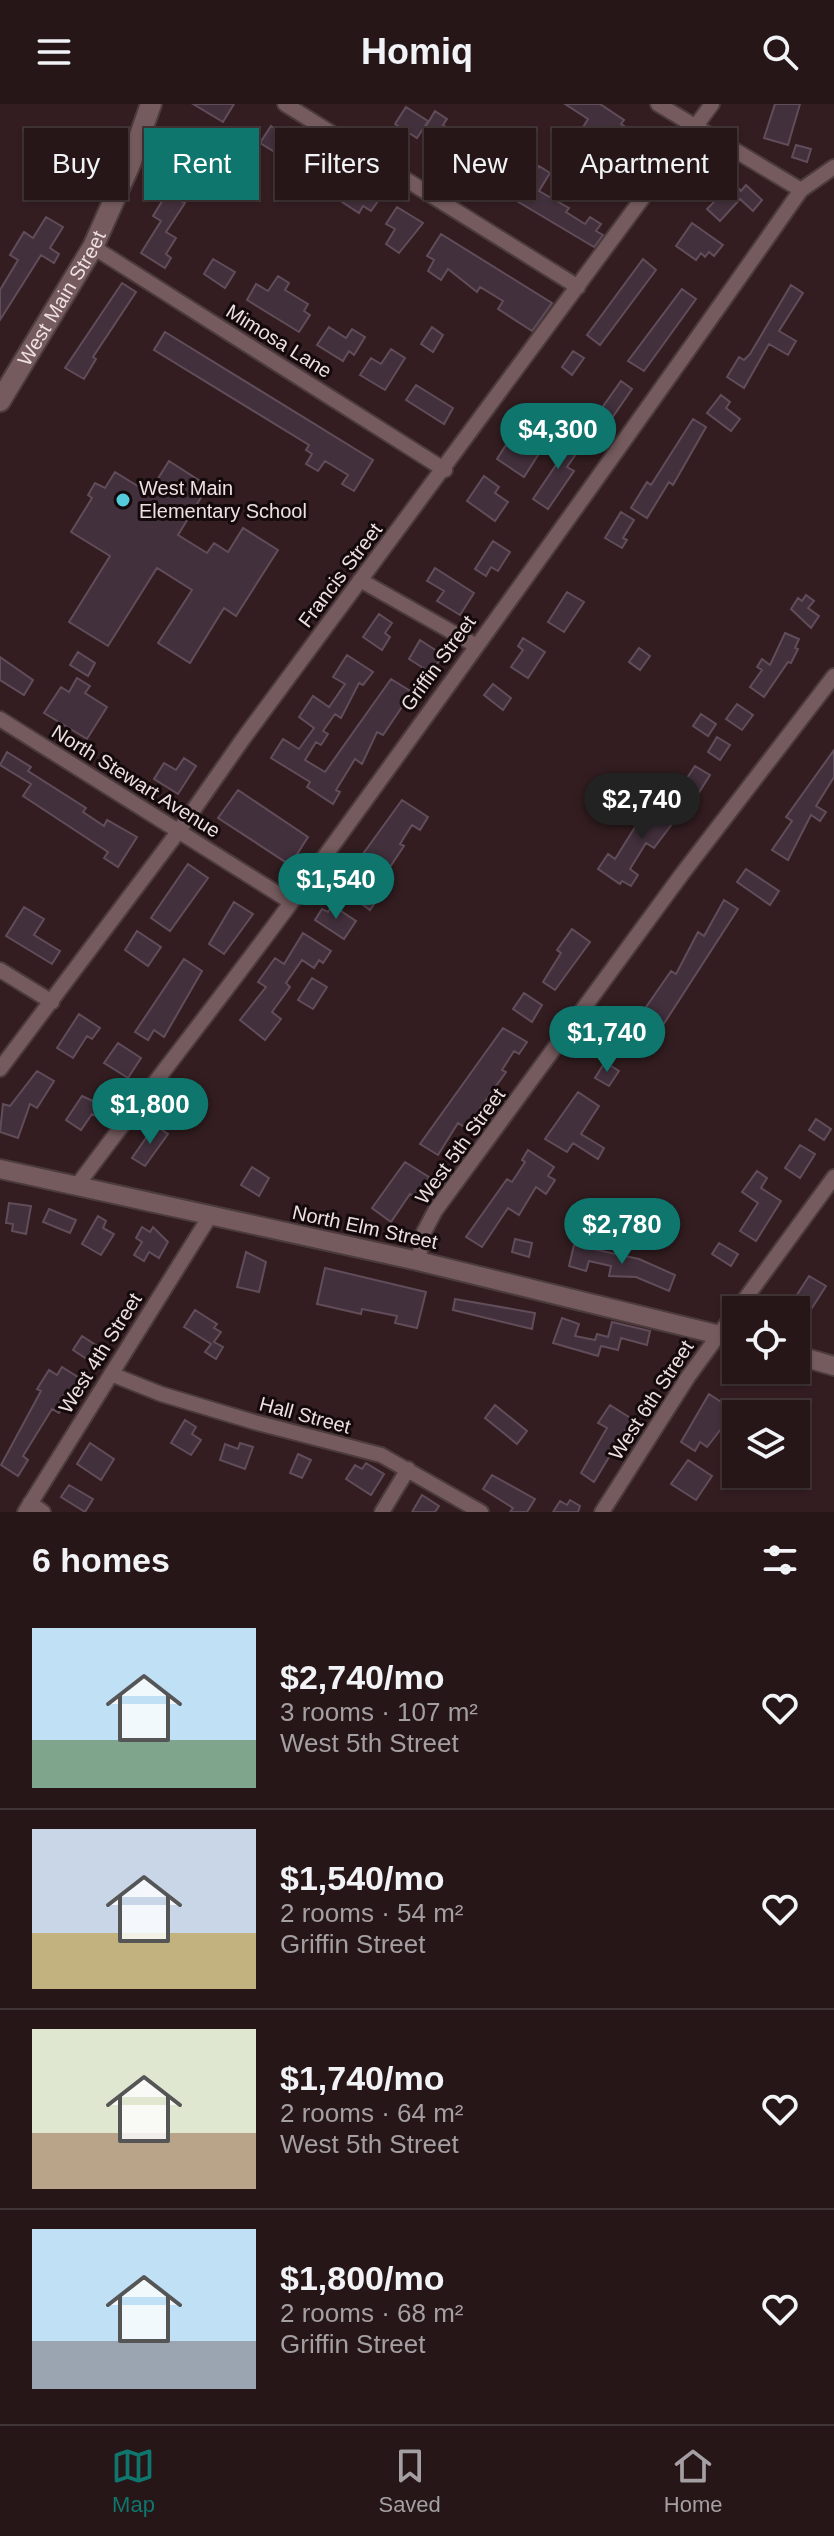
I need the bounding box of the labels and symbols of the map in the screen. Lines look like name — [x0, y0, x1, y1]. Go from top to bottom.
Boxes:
street label: West Main Street — [13, 227, 110, 369]
street label: Mimosa Lane — [222, 300, 336, 382]
pin: $4,300 — [493, 403, 623, 471]
place label: West Main Elementary School — [139, 477, 307, 522]
marker: West Main Elementary School — [114, 491, 132, 509]
street label: Francis Street — [294, 518, 387, 631]
street label: Griffin Street — [396, 611, 480, 715]
street label: North Stewart Avenue — [48, 720, 224, 842]
pin: $2,740 — [577, 773, 707, 841]
pin: $1,540 — [271, 853, 401, 921]
pin: $1,740 — [542, 1006, 672, 1074]
pin: $1,800 — [85, 1078, 215, 1146]
street label: West 5th Street — [411, 1084, 510, 1208]
pin: $2,780 — [557, 1198, 687, 1266]
street label: North Elm Street — [290, 1201, 440, 1253]
street label: West 4th Street — [54, 1289, 146, 1417]
street label: West 6th Street — [604, 1336, 698, 1464]
street label: Hall Street — [257, 1392, 353, 1438]

